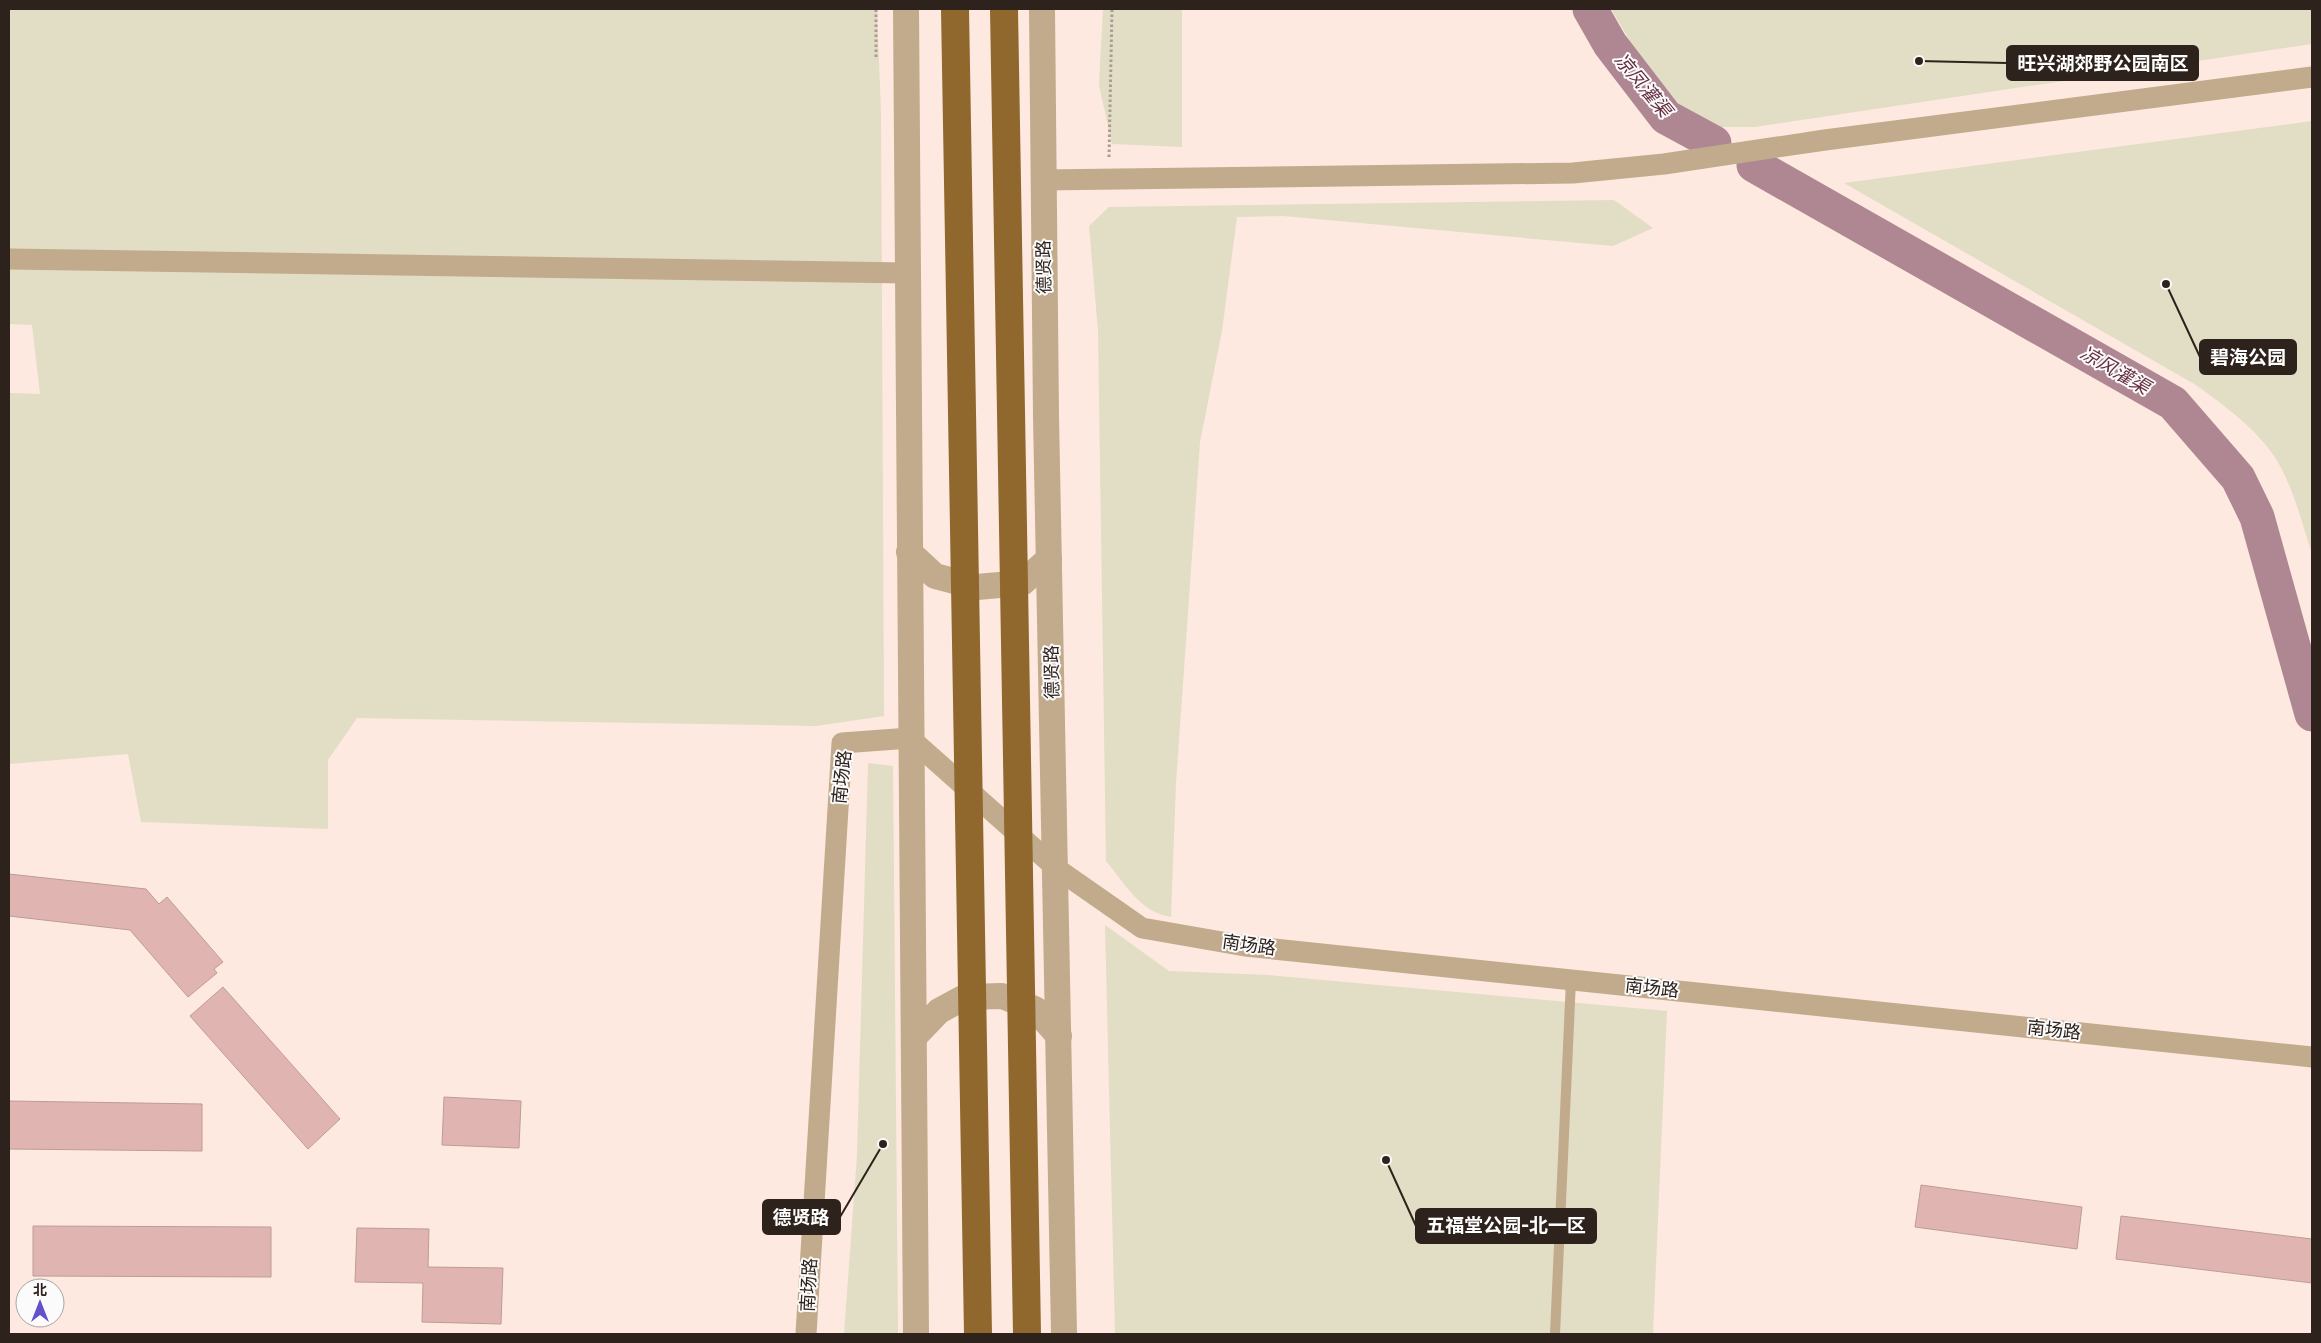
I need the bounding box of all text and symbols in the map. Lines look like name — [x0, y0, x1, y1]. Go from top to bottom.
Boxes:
callout: 旺兴湖郊野公园南区 — [2007, 46, 2198, 80]
water label: 凉凤灌渠 — [1610, 48, 1678, 124]
text: 旺兴湖郊野公园南区 — [2017, 52, 2189, 75]
street label: 德贤路 — [1033, 240, 1055, 294]
callout: 碧海公园 — [2200, 340, 2296, 374]
water label: 凉风灌渠 — [2076, 341, 2156, 400]
text: 碧海公园 — [2210, 346, 2286, 369]
street label: 德贤路 — [1041, 645, 1063, 699]
street label: 南场路 — [828, 749, 856, 805]
street label: 南场路 — [1221, 930, 1277, 960]
street label: 南场路 — [1624, 974, 1680, 1002]
street label: 南场路 — [2026, 1016, 2082, 1044]
callout: 德贤路 — [763, 1200, 840, 1234]
text: 德贤路 — [772, 1206, 830, 1229]
callout: 五福堂公园-北一区 — [1416, 1209, 1596, 1243]
text: 五福堂公园-北一区 — [1426, 1214, 1586, 1237]
street label: 南场路 — [797, 1257, 821, 1313]
north arrow — [15, 1278, 65, 1328]
text: 北 — [33, 1282, 47, 1299]

